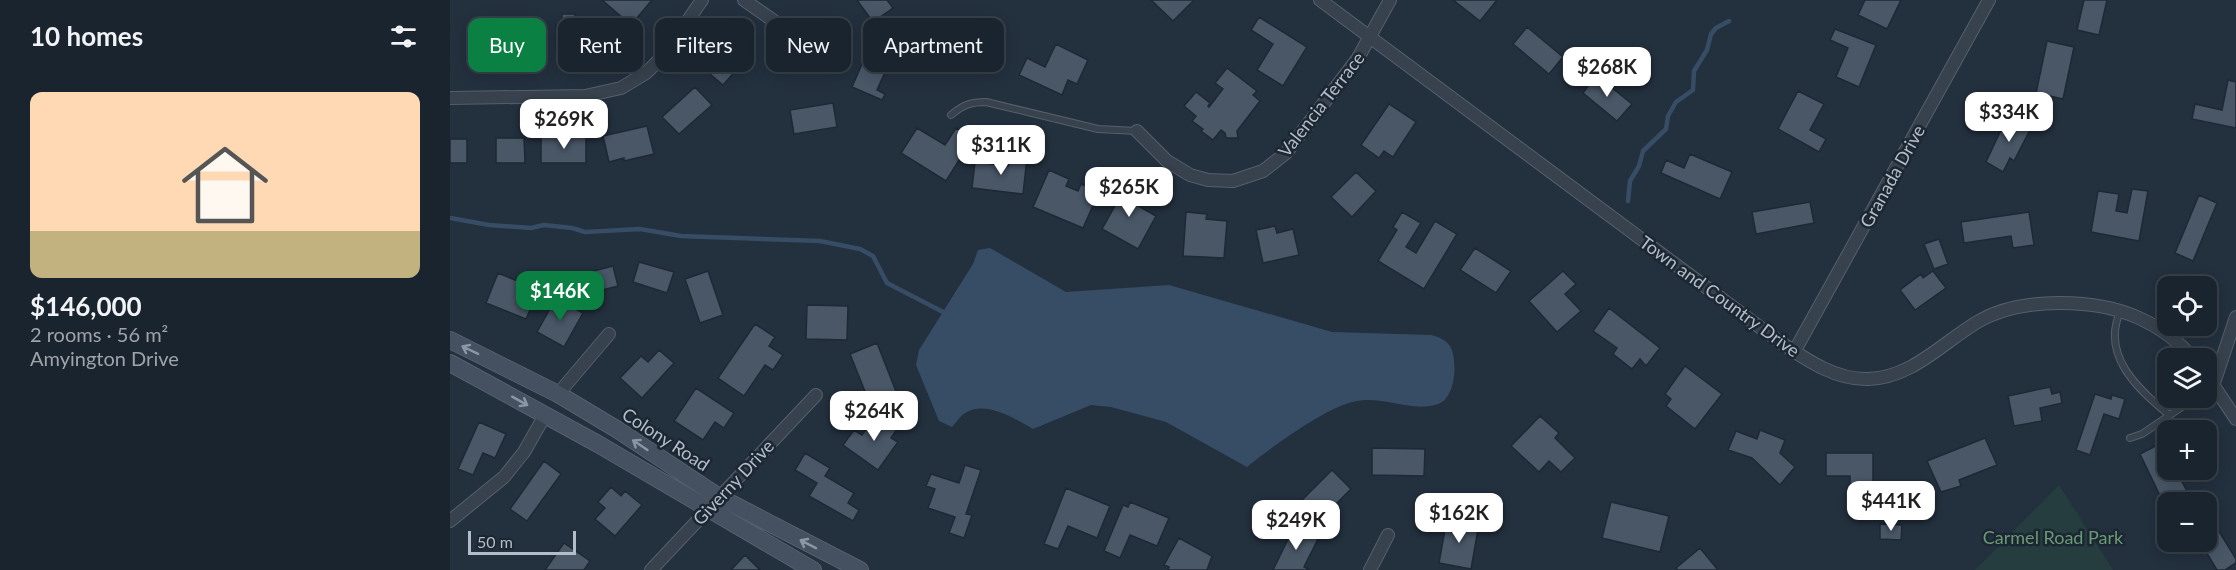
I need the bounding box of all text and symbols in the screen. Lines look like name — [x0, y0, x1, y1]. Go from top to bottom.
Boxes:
chip: Buy — [468, 18, 546, 72]
chip: Rent — [558, 18, 643, 72]
chip: Filters — [655, 18, 754, 72]
chip: New — [766, 18, 851, 72]
chip: Apartment — [863, 18, 1004, 72]
text: 10 homes — [30, 20, 143, 52]
icon: filters — [387, 20, 420, 53]
street label: Valencia Terrace — [1273, 47, 1369, 161]
pin: $268K — [1565, 47, 1649, 98]
text: $268K — [1577, 54, 1637, 78]
pin: $334K — [1967, 92, 2051, 143]
pin: $269K — [522, 99, 606, 150]
text: $334K — [1979, 99, 2039, 123]
text: $269K — [534, 106, 594, 130]
street label: Granada Drive — [1855, 121, 1929, 231]
pin: $311K — [959, 125, 1043, 176]
icon: home — [171, 131, 279, 239]
text: $311K — [971, 132, 1031, 156]
pin: $265K — [1087, 167, 1171, 218]
text: $265K — [1099, 174, 1159, 198]
street label: Town and Country Drive — [1636, 231, 1804, 361]
pin: $146K — [518, 271, 602, 322]
map controls — [2157, 276, 2217, 552]
button: locate — [2157, 276, 2217, 336]
text: $146K — [530, 278, 590, 302]
text: $146,000 — [30, 290, 142, 322]
text: 2 rooms · 56 m² — [30, 322, 168, 346]
one-way arrow — [462, 343, 480, 355]
text: Amyington Drive — [30, 346, 179, 370]
button: layers — [2157, 348, 2217, 408]
pin: $264K — [832, 391, 916, 442]
one-way arrow — [511, 395, 528, 407]
text: $264K — [844, 398, 904, 422]
street label: Colony Road — [618, 403, 714, 475]
button: + — [2157, 420, 2217, 480]
street label: Giverny Drive — [688, 435, 778, 529]
one-way arrow — [632, 438, 649, 450]
pin: $441K — [1849, 481, 1933, 532]
text: $441K — [1861, 488, 1921, 512]
button: − — [2157, 492, 2217, 552]
pin: $162K — [1417, 493, 1501, 544]
pin: $249K — [1254, 500, 1338, 551]
text: $162K — [1429, 500, 1489, 524]
text: $249K — [1266, 507, 1326, 531]
park label: Carmel Road Park — [1983, 526, 2124, 548]
scale bar — [468, 528, 576, 556]
text: 50 m — [477, 532, 513, 551]
one-way arrow — [799, 537, 817, 549]

